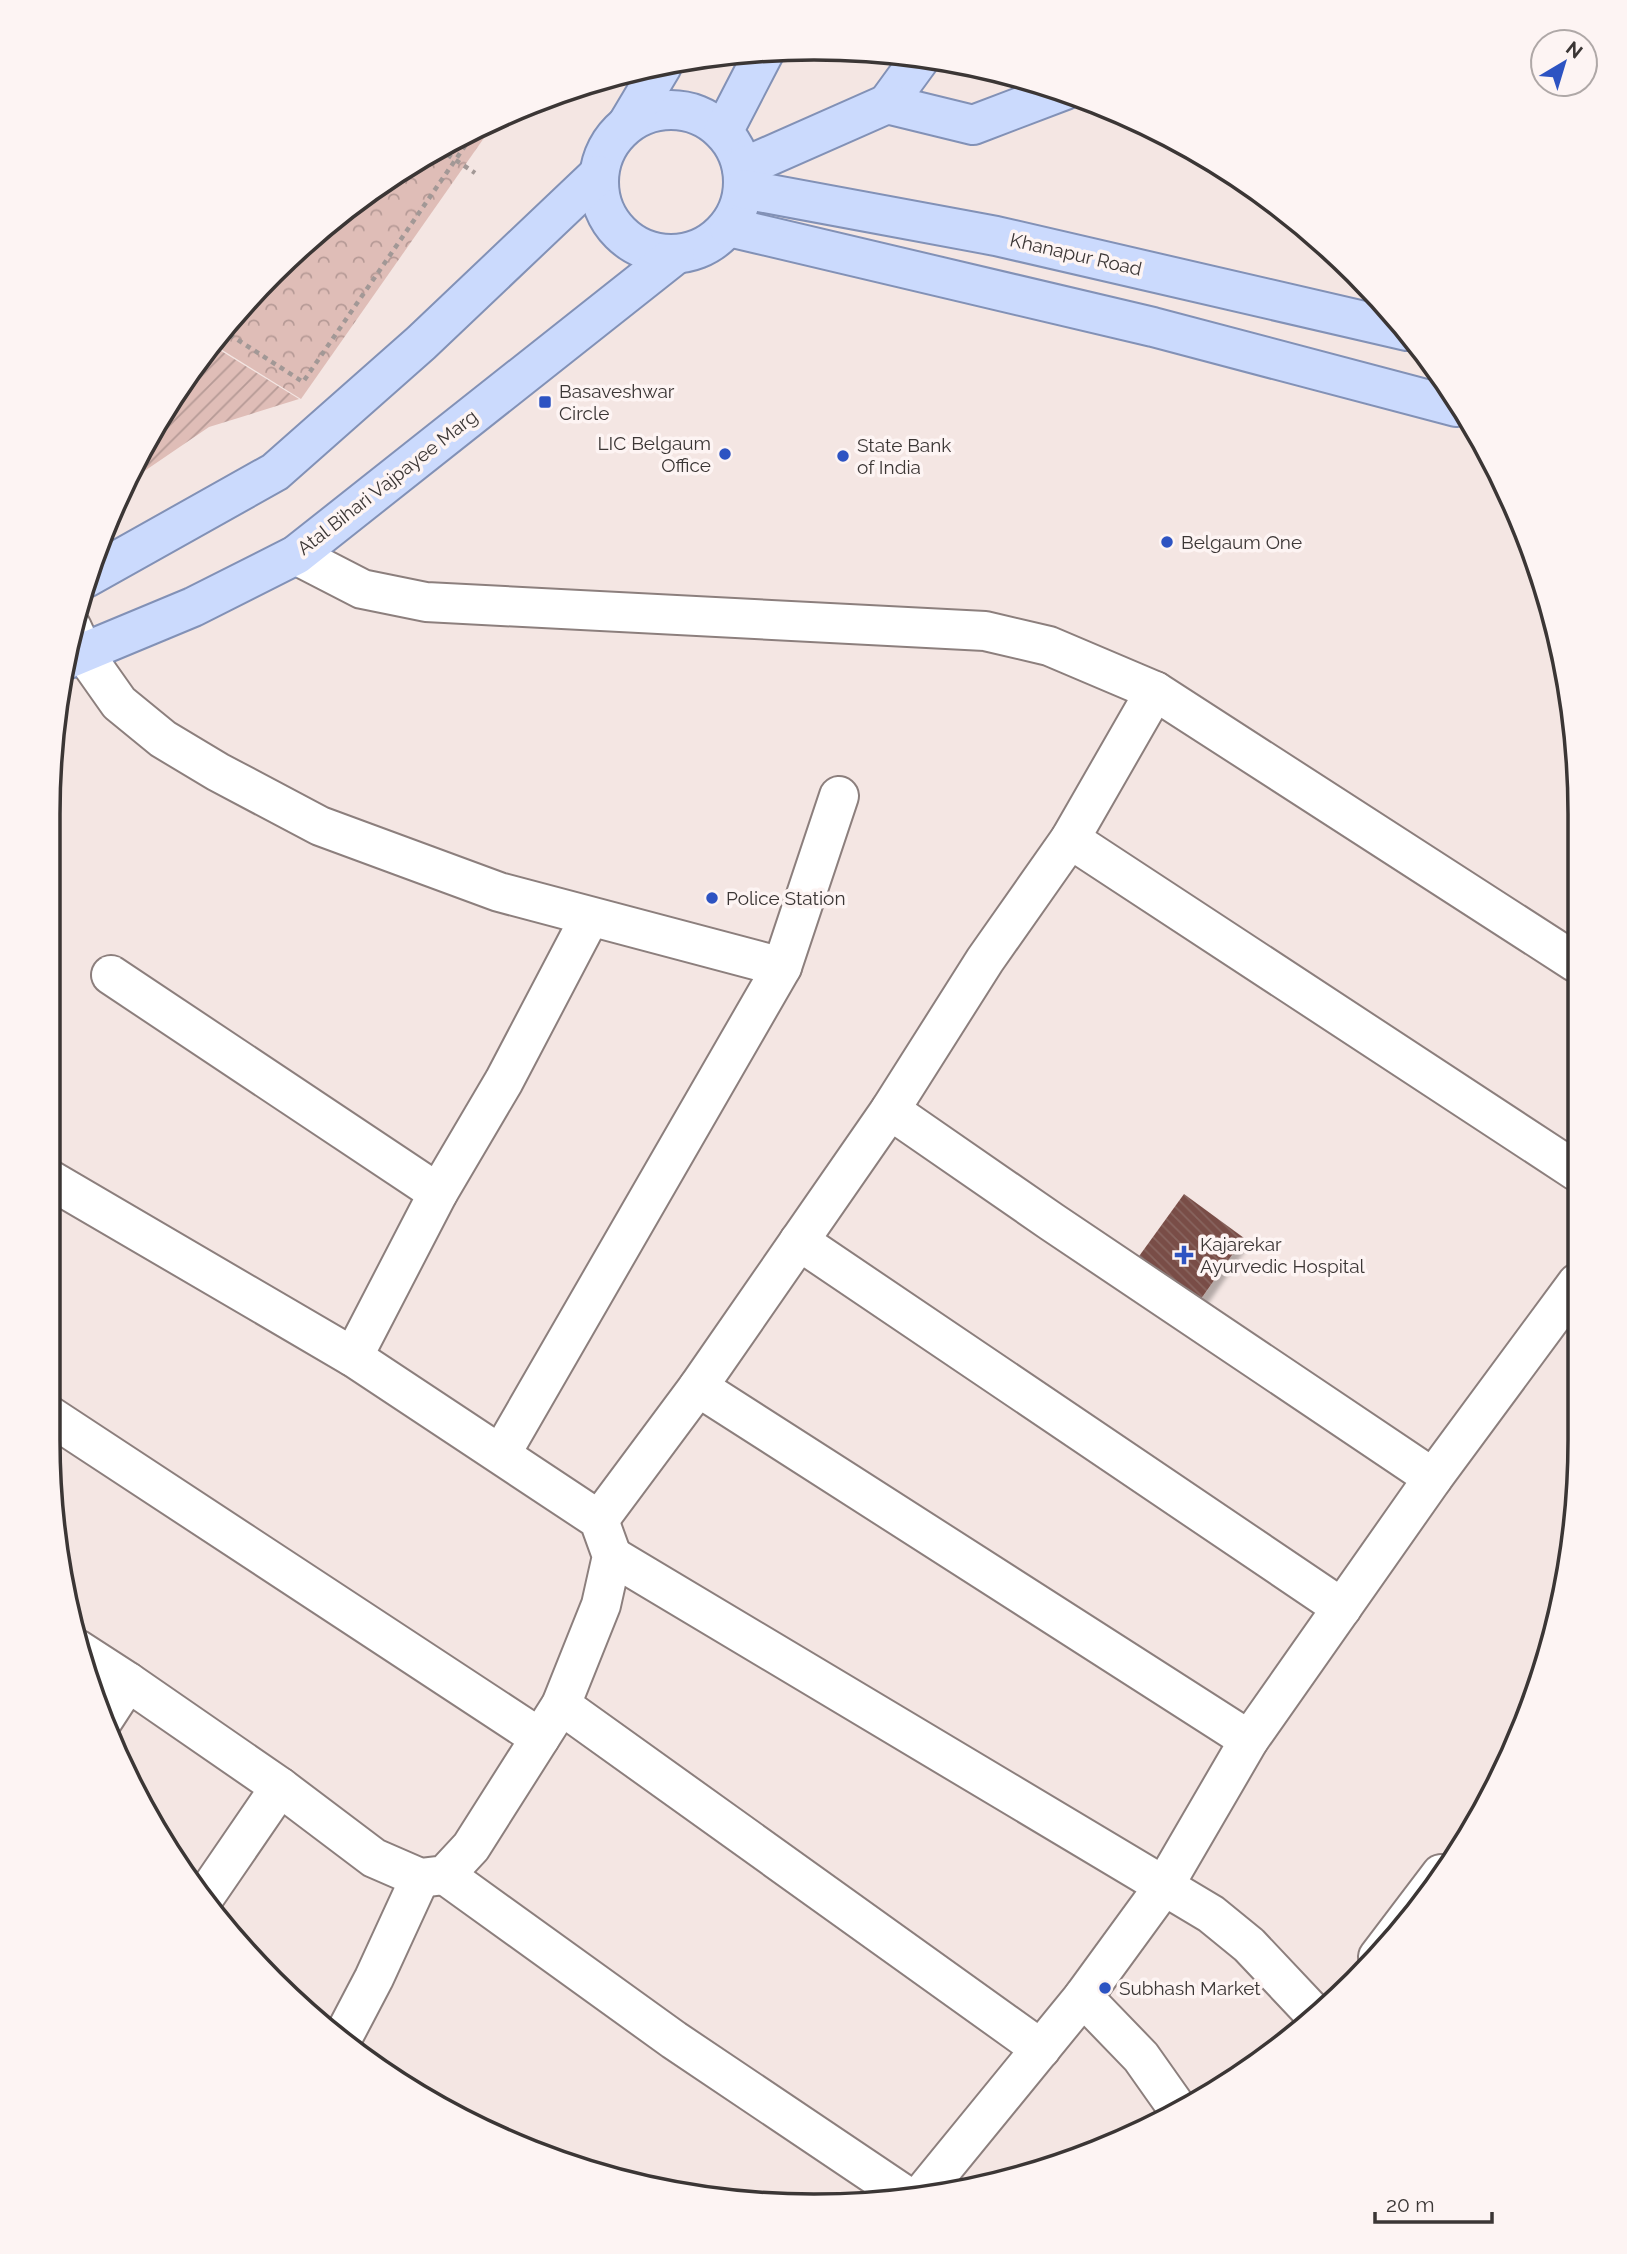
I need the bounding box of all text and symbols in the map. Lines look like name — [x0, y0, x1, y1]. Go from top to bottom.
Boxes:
north arrow — [1529, 28, 1599, 98]
text: N — [1562, 36, 1587, 63]
street label: Khanapur Road — [1008, 228, 1144, 280]
place label: Basaveshwar Circle — [559, 380, 675, 424]
marker: Basaveshwar Circle — [537, 394, 553, 410]
street label: Atal Bihari Vajpayee Marg — [293, 405, 481, 559]
place label: LIC Belgaum Office — [598, 432, 711, 476]
place label: State Bank of India — [857, 434, 951, 478]
marker: LIC Belgaum Office — [717, 446, 733, 462]
marker: State Bank of India — [835, 448, 851, 464]
place label: Belgaum One — [1181, 531, 1302, 553]
marker: Belgaum One — [1159, 534, 1175, 550]
place label: Police Station — [726, 887, 845, 909]
marker: Police Station — [704, 890, 720, 906]
place label: Kajarekar Ayurvedic Hospital — [1200, 1233, 1366, 1277]
marker: Kajarekar Ayurvedic Hospital — [1174, 1245, 1194, 1265]
place label: Subhash Market — [1119, 1977, 1261, 1999]
marker: Subhash Market — [1097, 1980, 1113, 1996]
scale bar — [1375, 2180, 1492, 2224]
text: 20 m — [1386, 2192, 1434, 2217]

